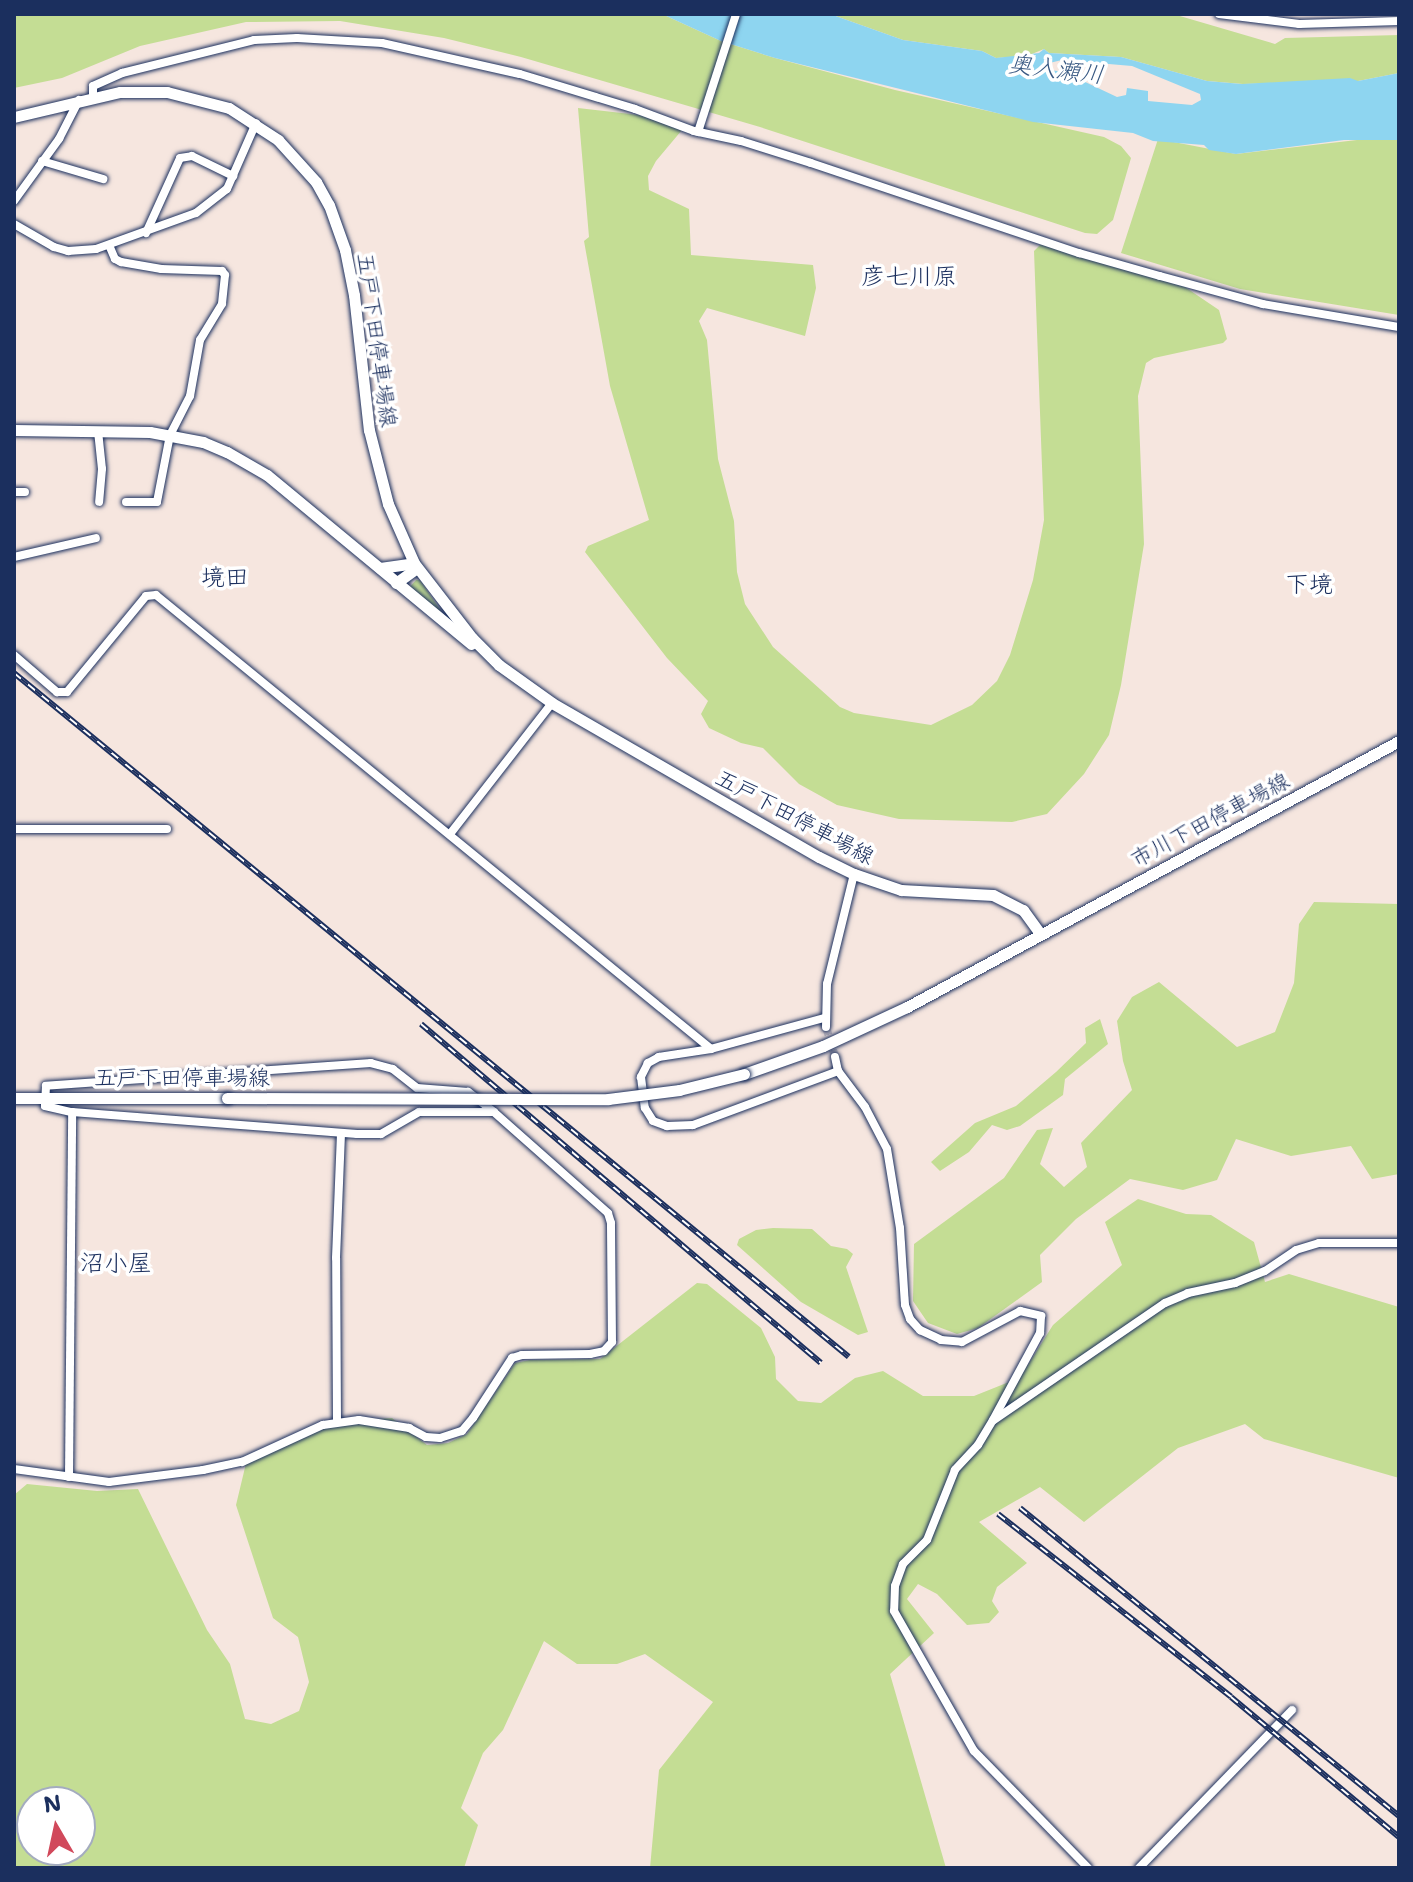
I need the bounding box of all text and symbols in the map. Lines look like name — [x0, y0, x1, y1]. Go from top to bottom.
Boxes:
water label: 奥入瀬川 — [1007, 50, 1105, 90]
street label: 五戸下田停車場線 — [352, 251, 402, 429]
district label: 彦七川原 — [861, 263, 957, 291]
district label: 境田 — [201, 564, 249, 592]
district label: 下境 — [1285, 571, 1333, 599]
street label: 五戸下田停車場線 — [711, 764, 879, 870]
street label: 市川下田停車場線 — [1126, 767, 1294, 873]
street label: 五戸下田停車場線 — [94, 1065, 270, 1091]
district label: 沼小屋 — [80, 1250, 152, 1278]
north arrow — [16, 1786, 96, 1866]
text: N — [42, 1788, 63, 1819]

